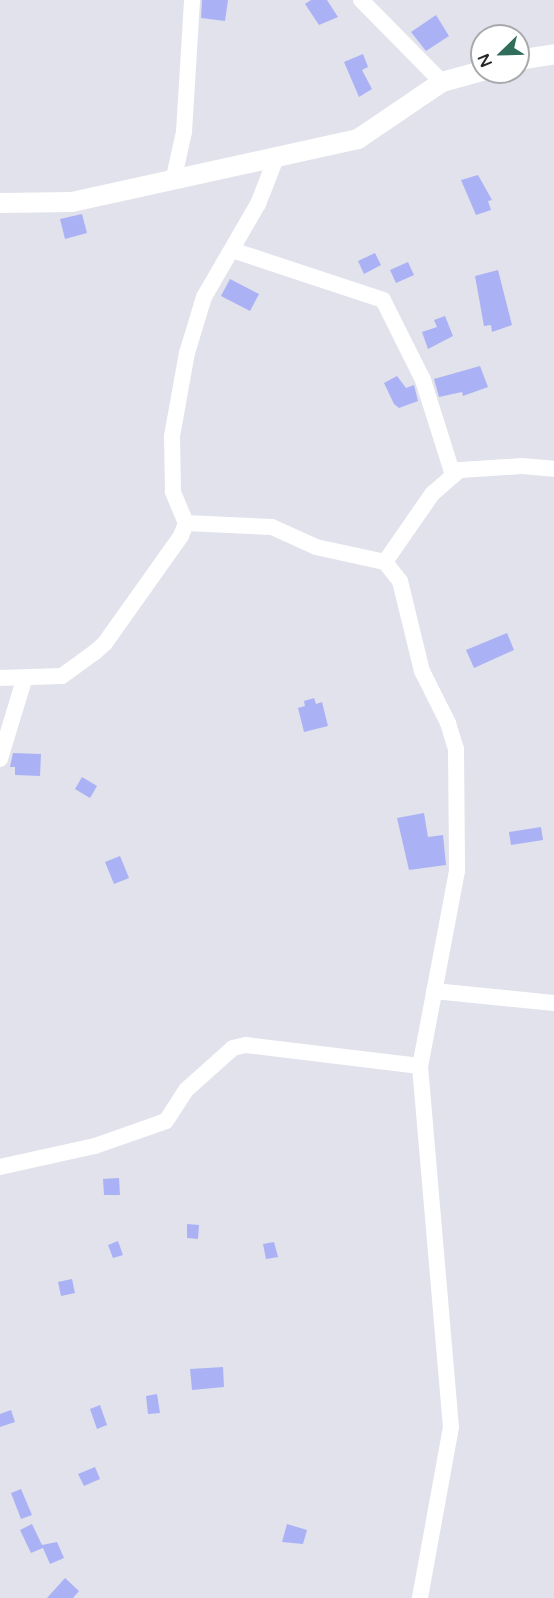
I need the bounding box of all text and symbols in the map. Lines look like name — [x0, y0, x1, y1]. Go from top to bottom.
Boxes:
north arrow — [470, 24, 530, 84]
text: N — [474, 50, 497, 70]

